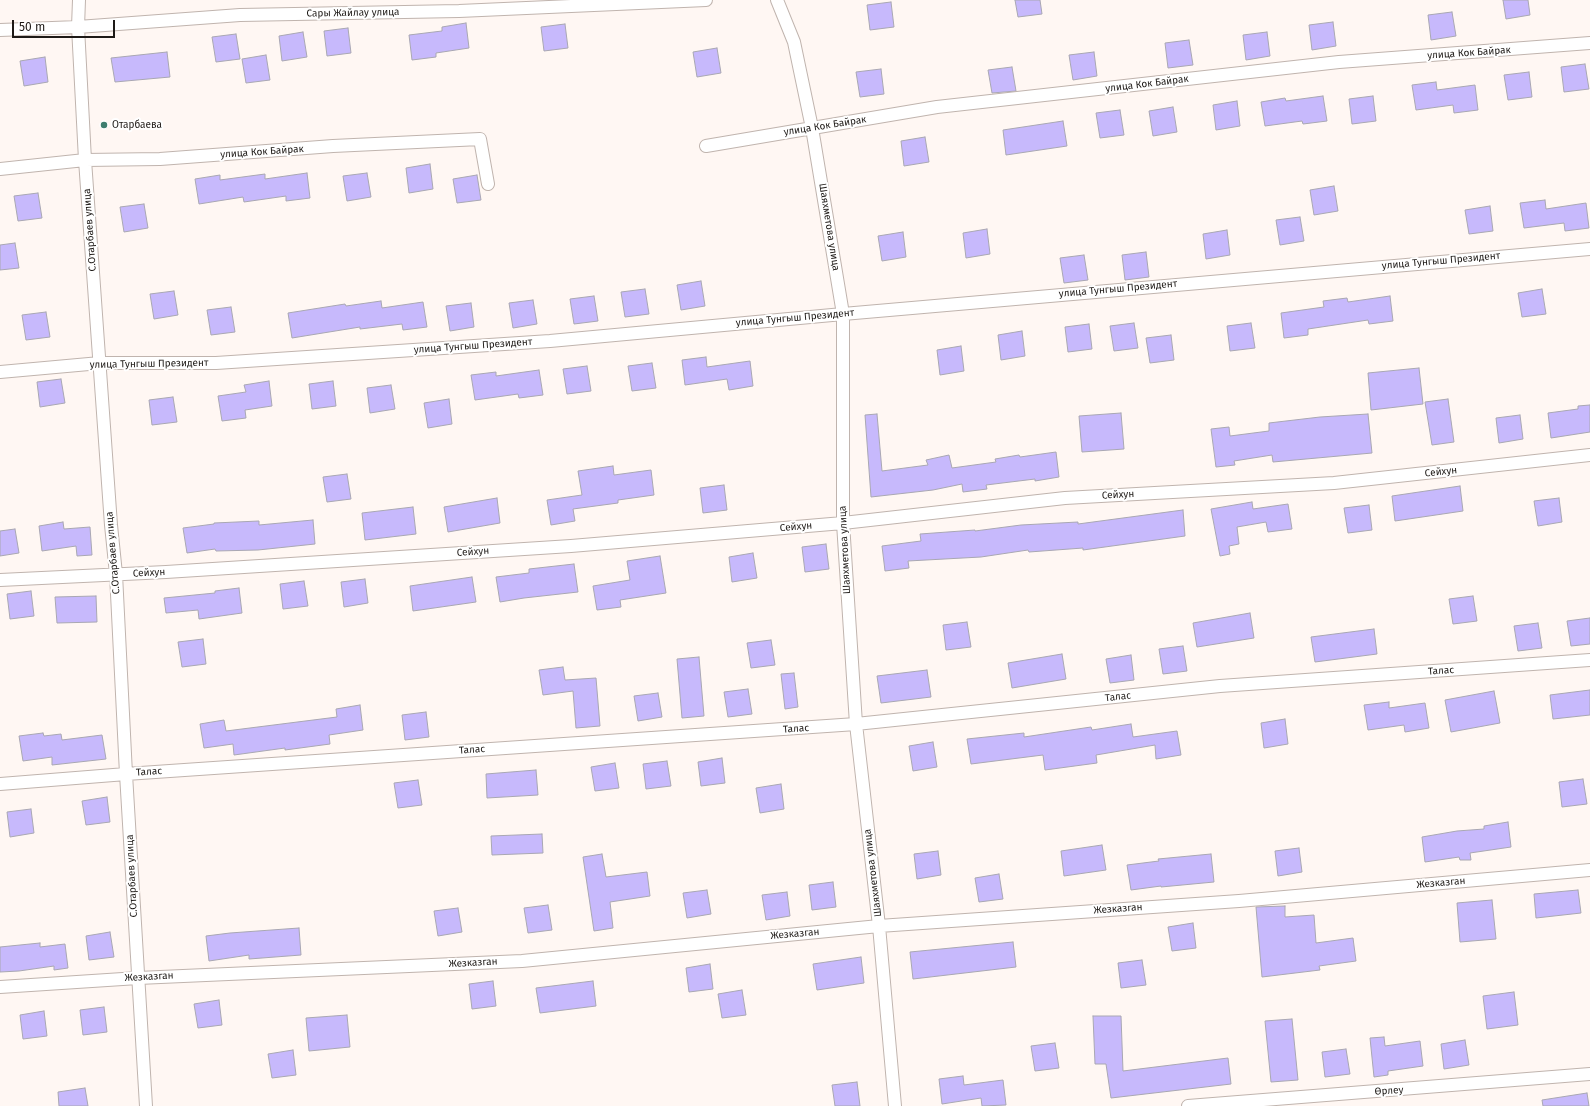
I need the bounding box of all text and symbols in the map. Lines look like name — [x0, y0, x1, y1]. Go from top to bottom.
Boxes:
street label: Сары Жайлау улица — [306, 6, 400, 20]
scale bar — [14, 12, 117, 38]
text: 50 m — [19, 20, 45, 34]
street label: улица Кок Байрак — [1427, 44, 1511, 62]
street label: улица Кок Байрак — [1105, 73, 1189, 95]
street label: улица Кок Байрак — [783, 114, 867, 138]
place label: Отарбаева — [112, 119, 162, 131]
marker: Отарбаева — [99, 120, 109, 130]
street label: улица Кок Байрак — [220, 143, 304, 161]
street label: Шаяхметова улица — [816, 182, 842, 272]
street label: С.Отарбаев улица — [81, 188, 99, 272]
street label: улица Тунгыш Президент — [1381, 250, 1501, 272]
street label: улица Тунгыш Президент — [1058, 278, 1178, 300]
street label: улица Тунгыш Президент — [735, 307, 855, 329]
street label: улица Тунгыш Президент — [413, 336, 533, 356]
street label: улица Тунгыш Президент — [90, 357, 208, 371]
street label: Сейхун — [1424, 464, 1458, 480]
street label: Сейхун — [1101, 488, 1135, 502]
street label: Шаяхметова улица — [837, 505, 853, 595]
street label: С.Отарбаев улица — [103, 511, 123, 595]
street label: Сейхун — [779, 520, 813, 534]
street label: Сейхун — [456, 545, 490, 559]
street label: Сейхун — [132, 566, 166, 580]
street label: Талас — [1428, 664, 1454, 678]
street label: Талас — [1104, 690, 1132, 704]
street label: Талас — [783, 722, 809, 736]
street label: Талас — [459, 743, 485, 757]
street label: Талас — [136, 765, 162, 779]
street label: Шаяхметова улица — [862, 828, 884, 918]
street label: С.Отарбаев улица — [124, 834, 140, 918]
street label: Жезказган — [1416, 875, 1466, 891]
street label: Жезказган — [1093, 901, 1143, 917]
street label: Жезказган — [770, 926, 820, 942]
street label: Жезказган — [448, 956, 498, 970]
street label: Жезказган — [124, 970, 174, 984]
street label: Өрлеу — [1374, 1084, 1404, 1098]

